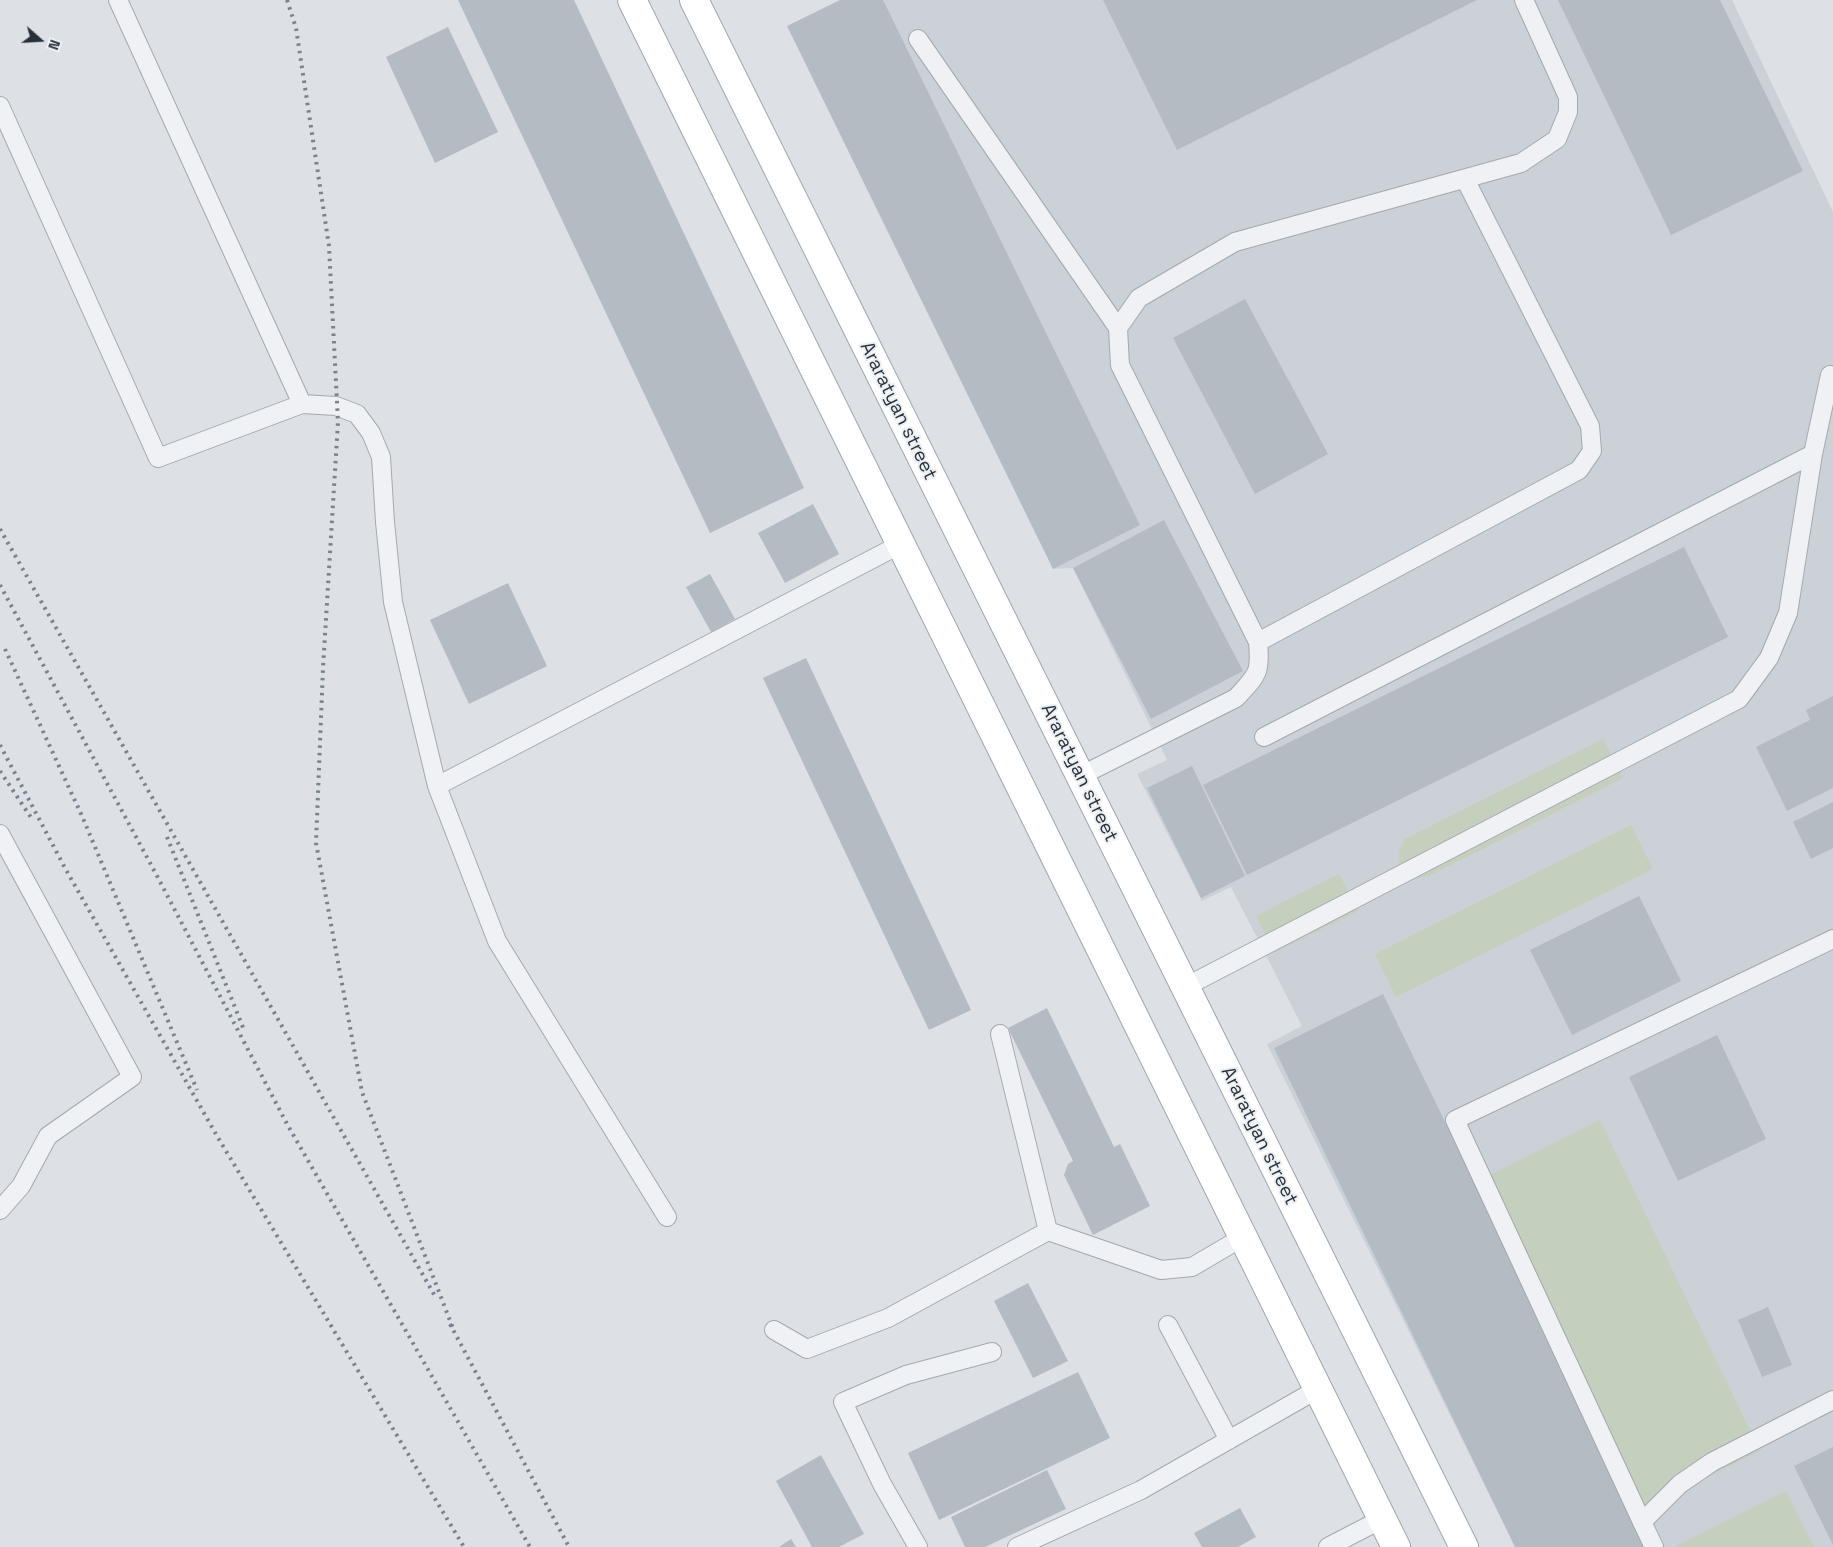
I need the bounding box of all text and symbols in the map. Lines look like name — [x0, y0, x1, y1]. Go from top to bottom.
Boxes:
north arrow — [15, 15, 65, 65]
text: N — [44, 38, 64, 52]
street label: Araratyan street — [855, 338, 941, 484]
street label: Araratyan street — [1036, 700, 1122, 846]
street label: Araratyan street — [1216, 1063, 1302, 1209]

